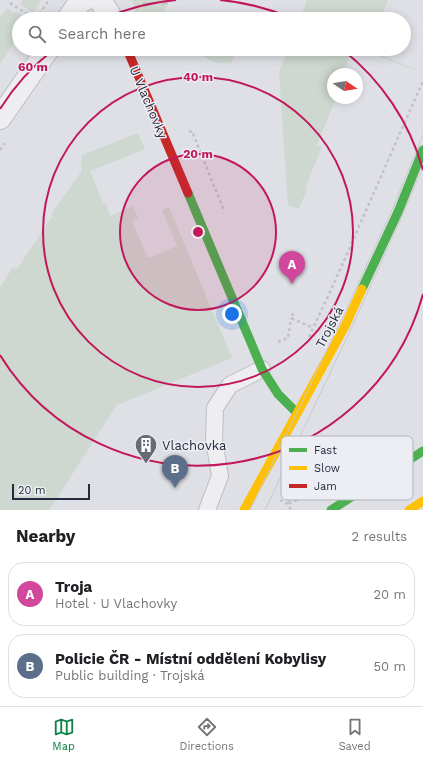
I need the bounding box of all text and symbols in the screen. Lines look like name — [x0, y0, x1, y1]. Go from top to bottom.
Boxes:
search box — [12, 12, 411, 56]
icon: search — [26, 23, 48, 45]
text: Search here — [58, 25, 146, 43]
text: 60 m — [18, 60, 48, 74]
street label: U Vlachovky — [127, 64, 171, 141]
north arrow — [327, 68, 363, 104]
text: 40 m — [183, 70, 213, 84]
text: 20 m — [183, 147, 213, 161]
centre of rings — [191, 225, 205, 239]
pin: A — [279, 251, 305, 284]
street label: Trojská — [312, 303, 347, 351]
your location — [222, 304, 242, 324]
building icon: Vlachovka — [133, 432, 159, 465]
legend — [281, 436, 413, 500]
place label: Vlachovka — [162, 438, 227, 453]
text: Fast — [314, 444, 337, 457]
pin: B — [162, 455, 188, 488]
text: Slow — [314, 462, 340, 475]
text: Jam — [314, 480, 337, 493]
scale bar — [12, 482, 90, 501]
text: 20 m — [18, 484, 46, 497]
text: Nearby — [16, 526, 75, 546]
text: 2 results — [352, 529, 407, 544]
text: Troja — [55, 578, 92, 596]
text: A — [26, 587, 34, 602]
text: 20 m — [374, 587, 406, 602]
text: Hotel · U Vlachovky — [55, 596, 177, 611]
text: Policie ČR - Místní oddělení Kobylisy — [55, 650, 326, 668]
text: B — [26, 659, 34, 674]
text: 50 m — [374, 659, 406, 674]
text: Public building · Trojská — [55, 668, 205, 683]
tab: Map — [52, 716, 75, 753]
tab: Directions — [180, 716, 234, 753]
tab: Saved — [339, 716, 371, 753]

